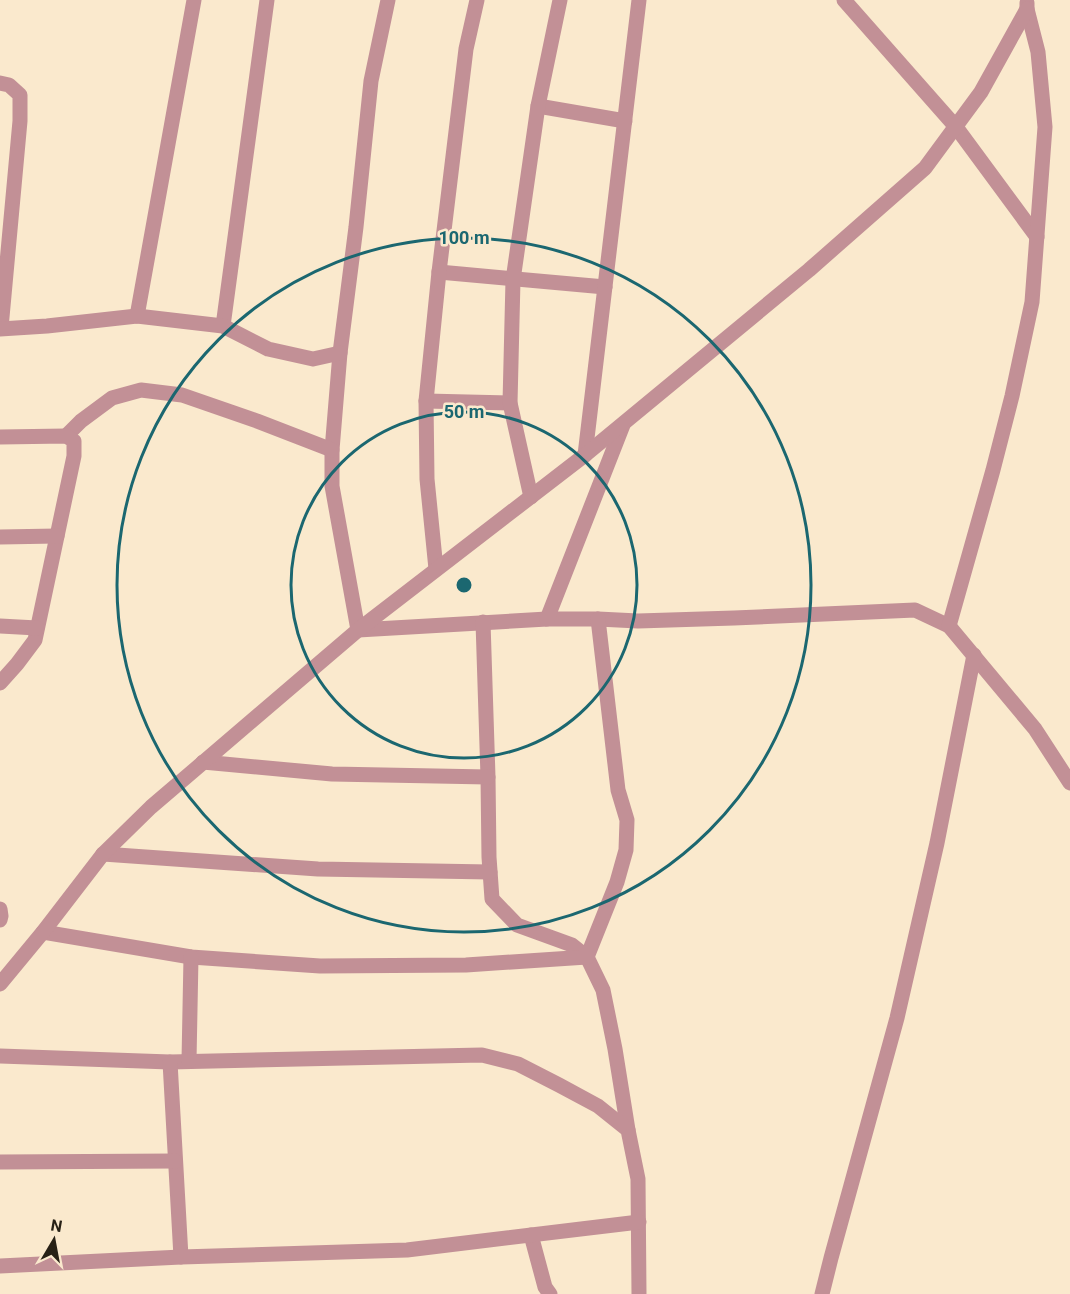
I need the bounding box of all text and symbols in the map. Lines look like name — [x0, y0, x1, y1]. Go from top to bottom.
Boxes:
text: 100 m — [438, 227, 490, 248]
text: 50 m — [444, 401, 484, 422]
centre of rings — [454, 575, 474, 595]
north arrow — [24, 1210, 84, 1270]
text: N — [49, 1215, 64, 1236]

